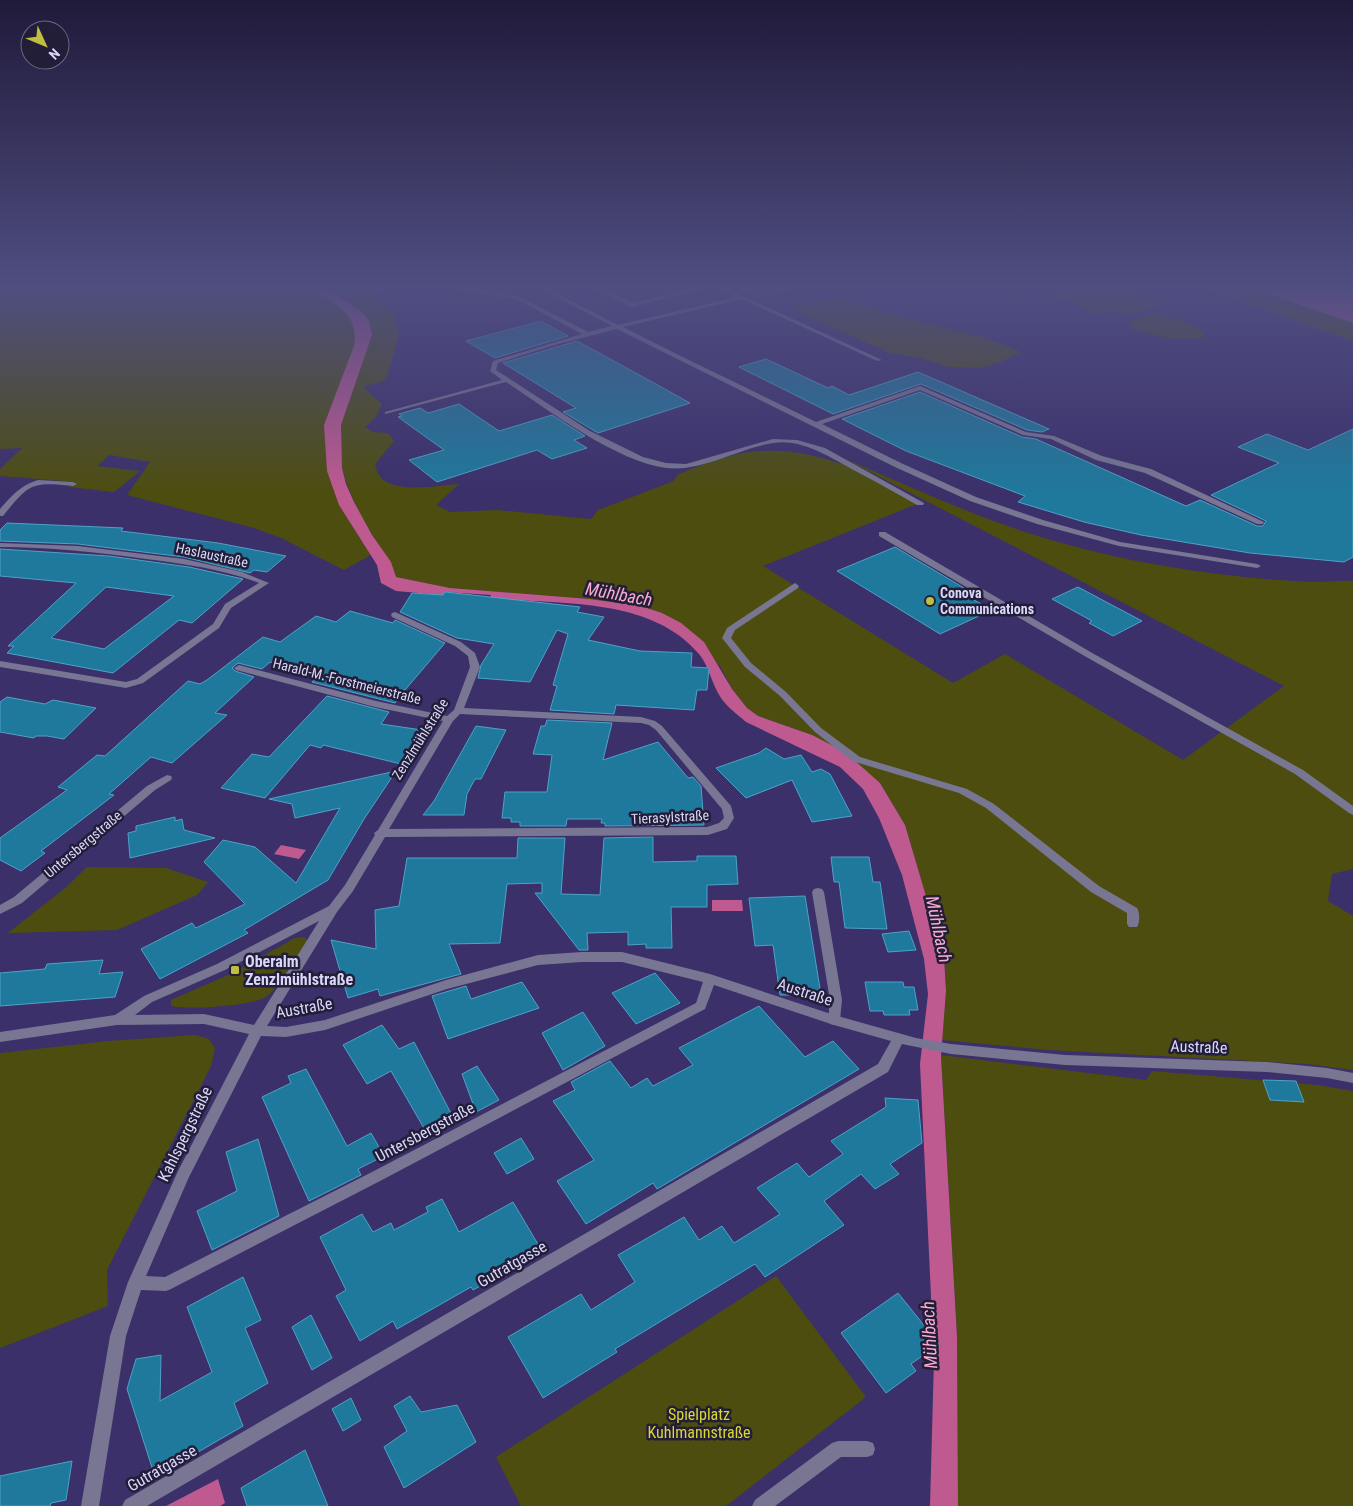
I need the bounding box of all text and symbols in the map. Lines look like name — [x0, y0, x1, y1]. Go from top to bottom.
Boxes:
north arrow — [20, 20, 70, 70]
text: N — [46, 45, 63, 63]
street label: Haslaustraße — [174, 540, 250, 571]
water label: Mühlbach — [584, 578, 654, 610]
place label: Conova Communications — [940, 585, 1034, 617]
marker: Conova Communications — [924, 595, 936, 607]
street label: Harald-M.-Forstmeierstraße — [271, 655, 423, 707]
street label: Zenzlmühlstraße — [389, 695, 451, 782]
street label: Untersbergstraße — [41, 807, 125, 881]
street label: Tierasylstraße — [630, 807, 710, 827]
water label: Mühlbach — [922, 894, 956, 964]
place label: Oberalm Zenzlmühlstraße — [245, 952, 353, 989]
marker: Oberalm Zenzlmühlstraße — [229, 964, 241, 976]
street label: Austraße — [775, 974, 835, 1010]
street label: Austraße — [274, 994, 334, 1022]
street label: Austraße — [1170, 1037, 1228, 1057]
street label: Kahlspergstraße — [154, 1083, 216, 1185]
street label: Untersbergstraße — [372, 1098, 478, 1166]
street label: Gutratgasse — [474, 1237, 550, 1291]
water label: Mühlbach — [917, 1301, 941, 1369]
park label: Spielplatz Kuhlmannstraße — [648, 1405, 751, 1442]
street label: Gutratgasse — [124, 1441, 200, 1495]

